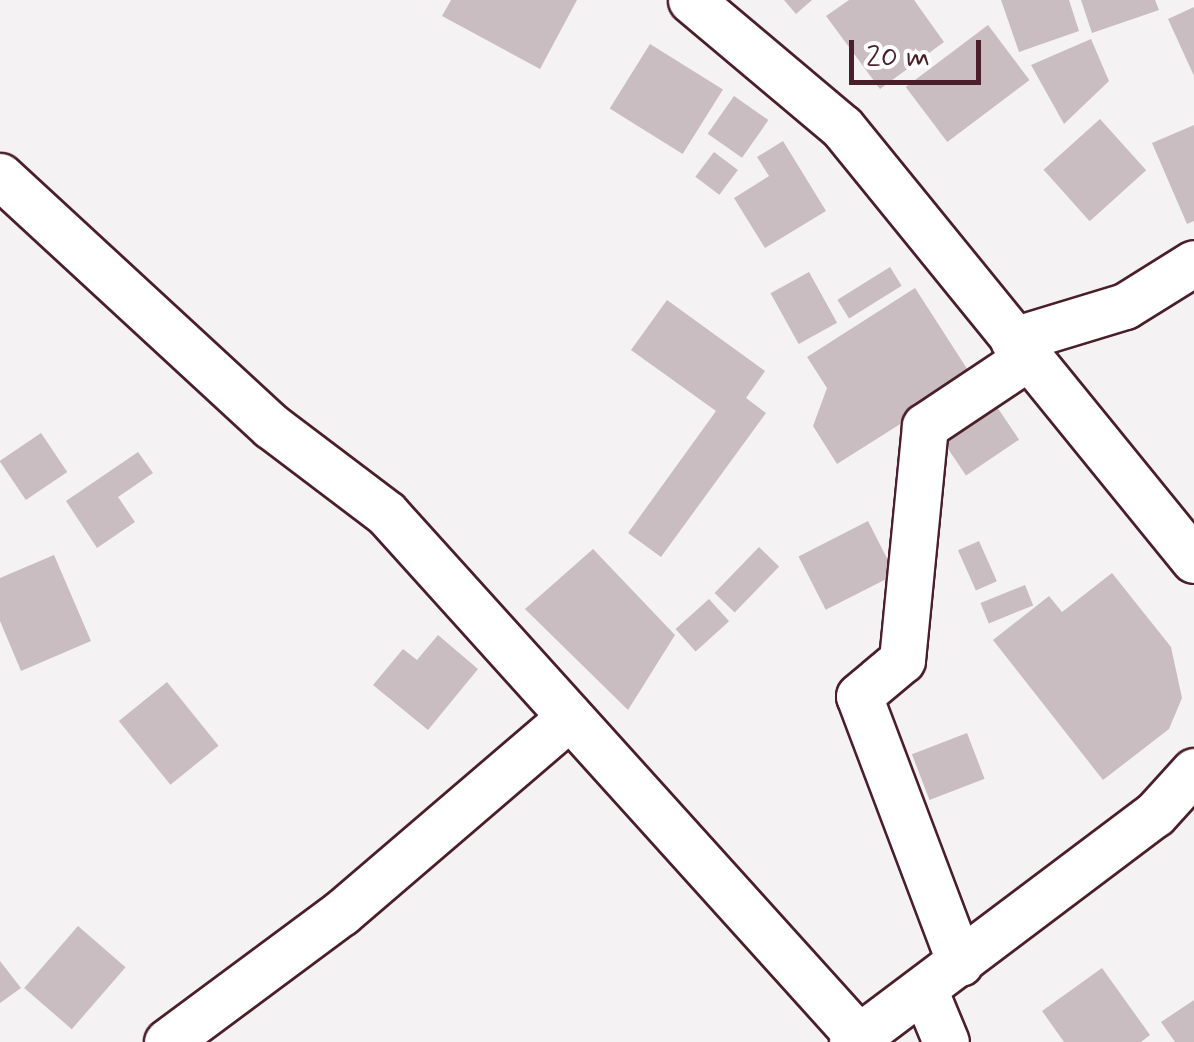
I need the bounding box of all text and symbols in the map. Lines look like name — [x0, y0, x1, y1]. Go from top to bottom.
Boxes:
scale bar — [854, 20, 986, 82]
text: 20 m — [866, 38, 930, 77]

